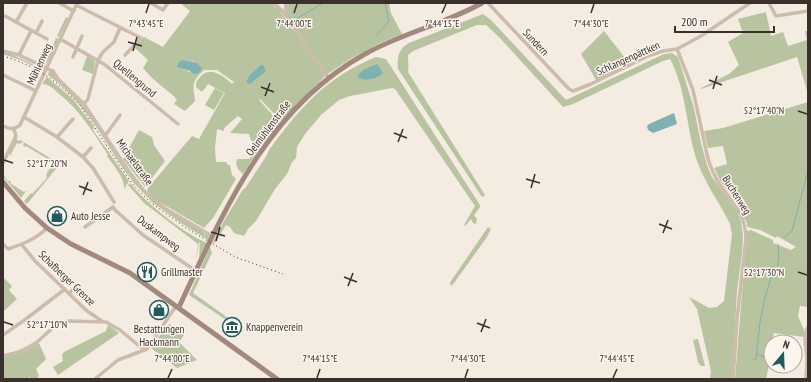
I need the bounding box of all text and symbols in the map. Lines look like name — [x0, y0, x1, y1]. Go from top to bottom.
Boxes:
scale bar — [675, 8, 774, 34]
text: 200 m — [681, 14, 708, 29]
text: 7°43'45"E — [129, 17, 163, 30]
text: 7°44'00"E — [277, 17, 311, 30]
text: 7°44'15"E — [425, 17, 459, 30]
text: 7°44'30"E — [574, 17, 608, 30]
street label: Sundern — [520, 26, 552, 58]
street label: Schlangenpättken — [594, 38, 662, 78]
street label: Mühlenweg — [23, 41, 55, 87]
street label: Quellengrund — [111, 56, 160, 100]
street label: Oelmühlenstraße — [243, 97, 294, 159]
text: 52°17'40"N — [744, 104, 784, 117]
street label: Michaelstraße — [114, 136, 157, 188]
text: 52°17'20"N — [27, 157, 67, 170]
street label: Buchenweg — [719, 173, 755, 217]
shop icon: Auto Jesse — [46, 205, 68, 227]
place label: Auto Jesse — [71, 209, 111, 223]
street label: Duskampweg — [135, 212, 184, 254]
street label: Schafberger Grenze — [36, 247, 99, 309]
restaurant icon: Grillmaster — [136, 261, 158, 283]
place label: Grillmaster — [161, 265, 203, 279]
text: 52°17'30"N — [744, 266, 784, 279]
shop icon: Bestattungen Hackmann — [148, 299, 170, 321]
museum icon: Knappenverein — [221, 316, 243, 338]
text: 52°17'10"N — [27, 318, 67, 331]
place label: Knappenverein — [246, 320, 303, 334]
place label: Bestattungen Hackmann — [134, 322, 184, 349]
north arrow — [763, 334, 803, 374]
text: N — [781, 337, 791, 352]
text: 7°44'00"E — [155, 352, 189, 365]
text: 7°44'15"E — [303, 352, 337, 365]
text: 7°44'30"E — [451, 352, 485, 365]
text: 7°44'45"E — [600, 352, 634, 365]

